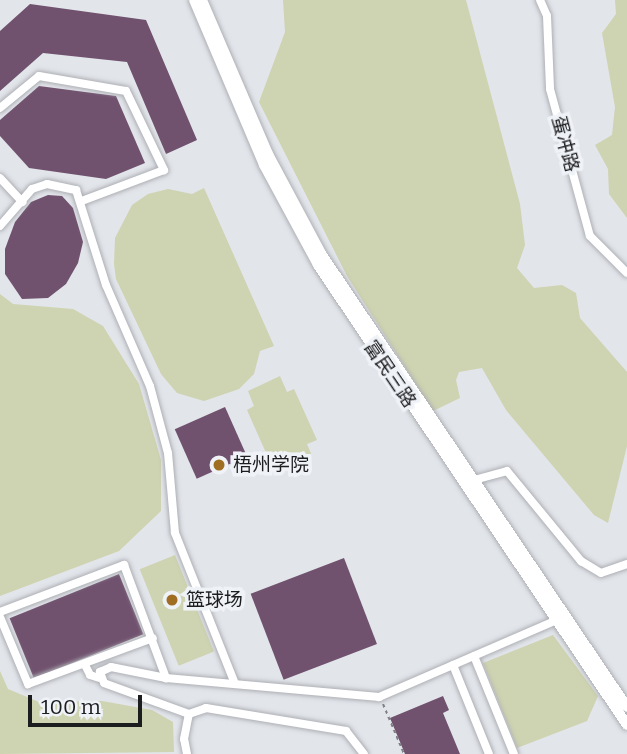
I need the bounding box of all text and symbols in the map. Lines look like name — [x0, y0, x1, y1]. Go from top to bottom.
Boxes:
street label: 蛋冲路 — [547, 114, 583, 174]
street label: 富民三路 — [359, 336, 421, 412]
place label: 梧州学院 — [233, 454, 309, 476]
marker: 梧州学院 — [211, 457, 227, 473]
place label: 篮球场 — [186, 589, 243, 611]
marker: 篮球场 — [164, 592, 180, 608]
scale bar — [32, 680, 145, 724]
text: 100 m — [41, 694, 101, 720]

